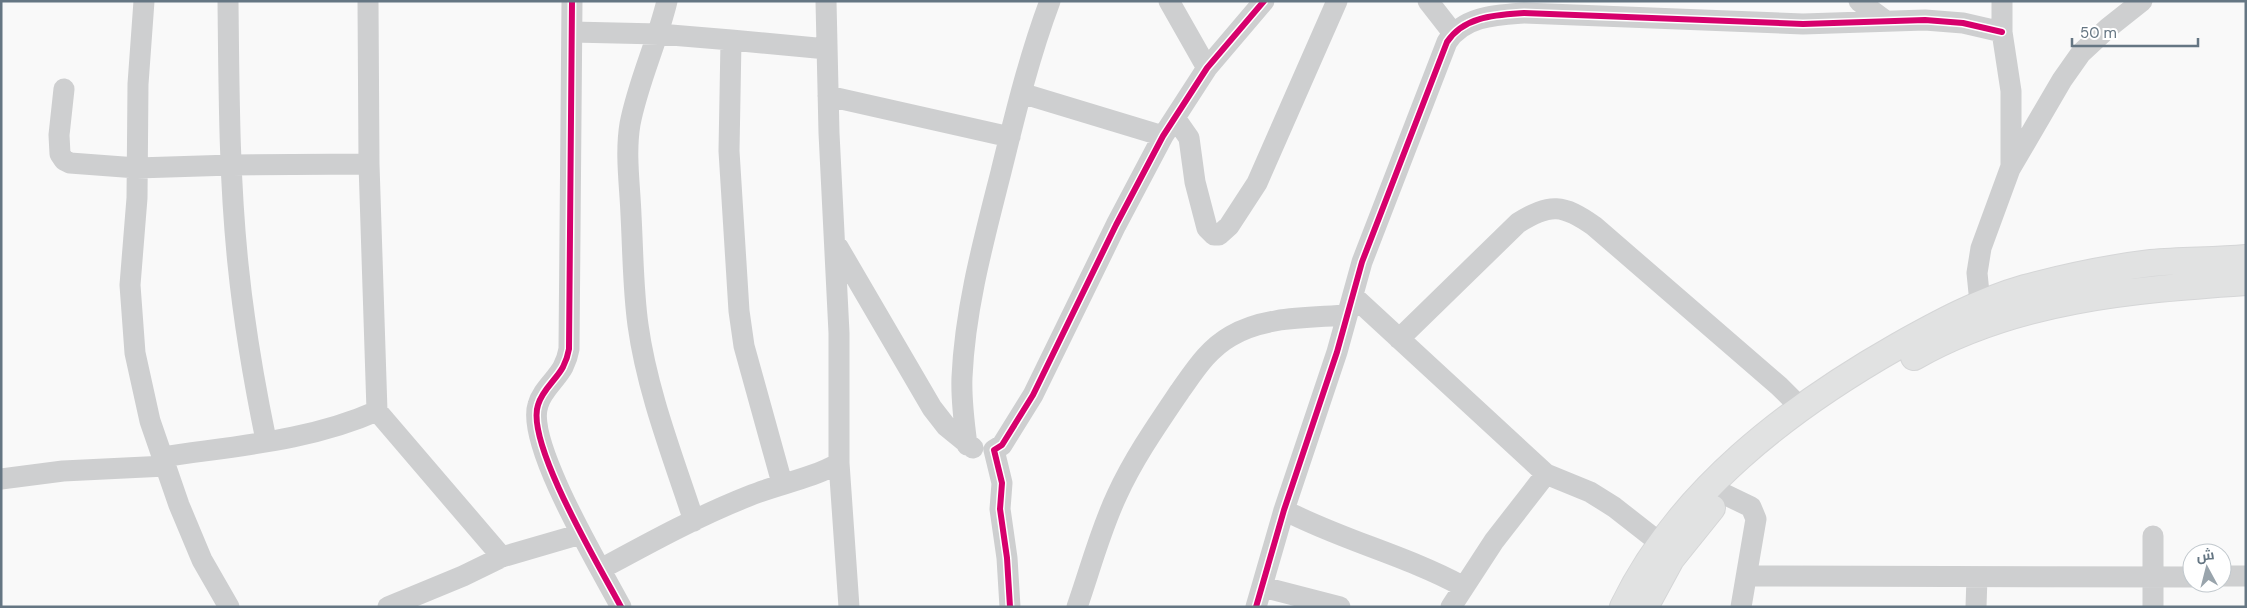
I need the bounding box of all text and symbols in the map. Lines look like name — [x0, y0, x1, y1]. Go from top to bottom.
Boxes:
scale bar — [2072, 15, 2198, 47]
text: 50 m — [2080, 23, 2117, 43]
north arrow — [2182, 543, 2232, 593]
text: ش — [2195, 545, 2215, 565]

